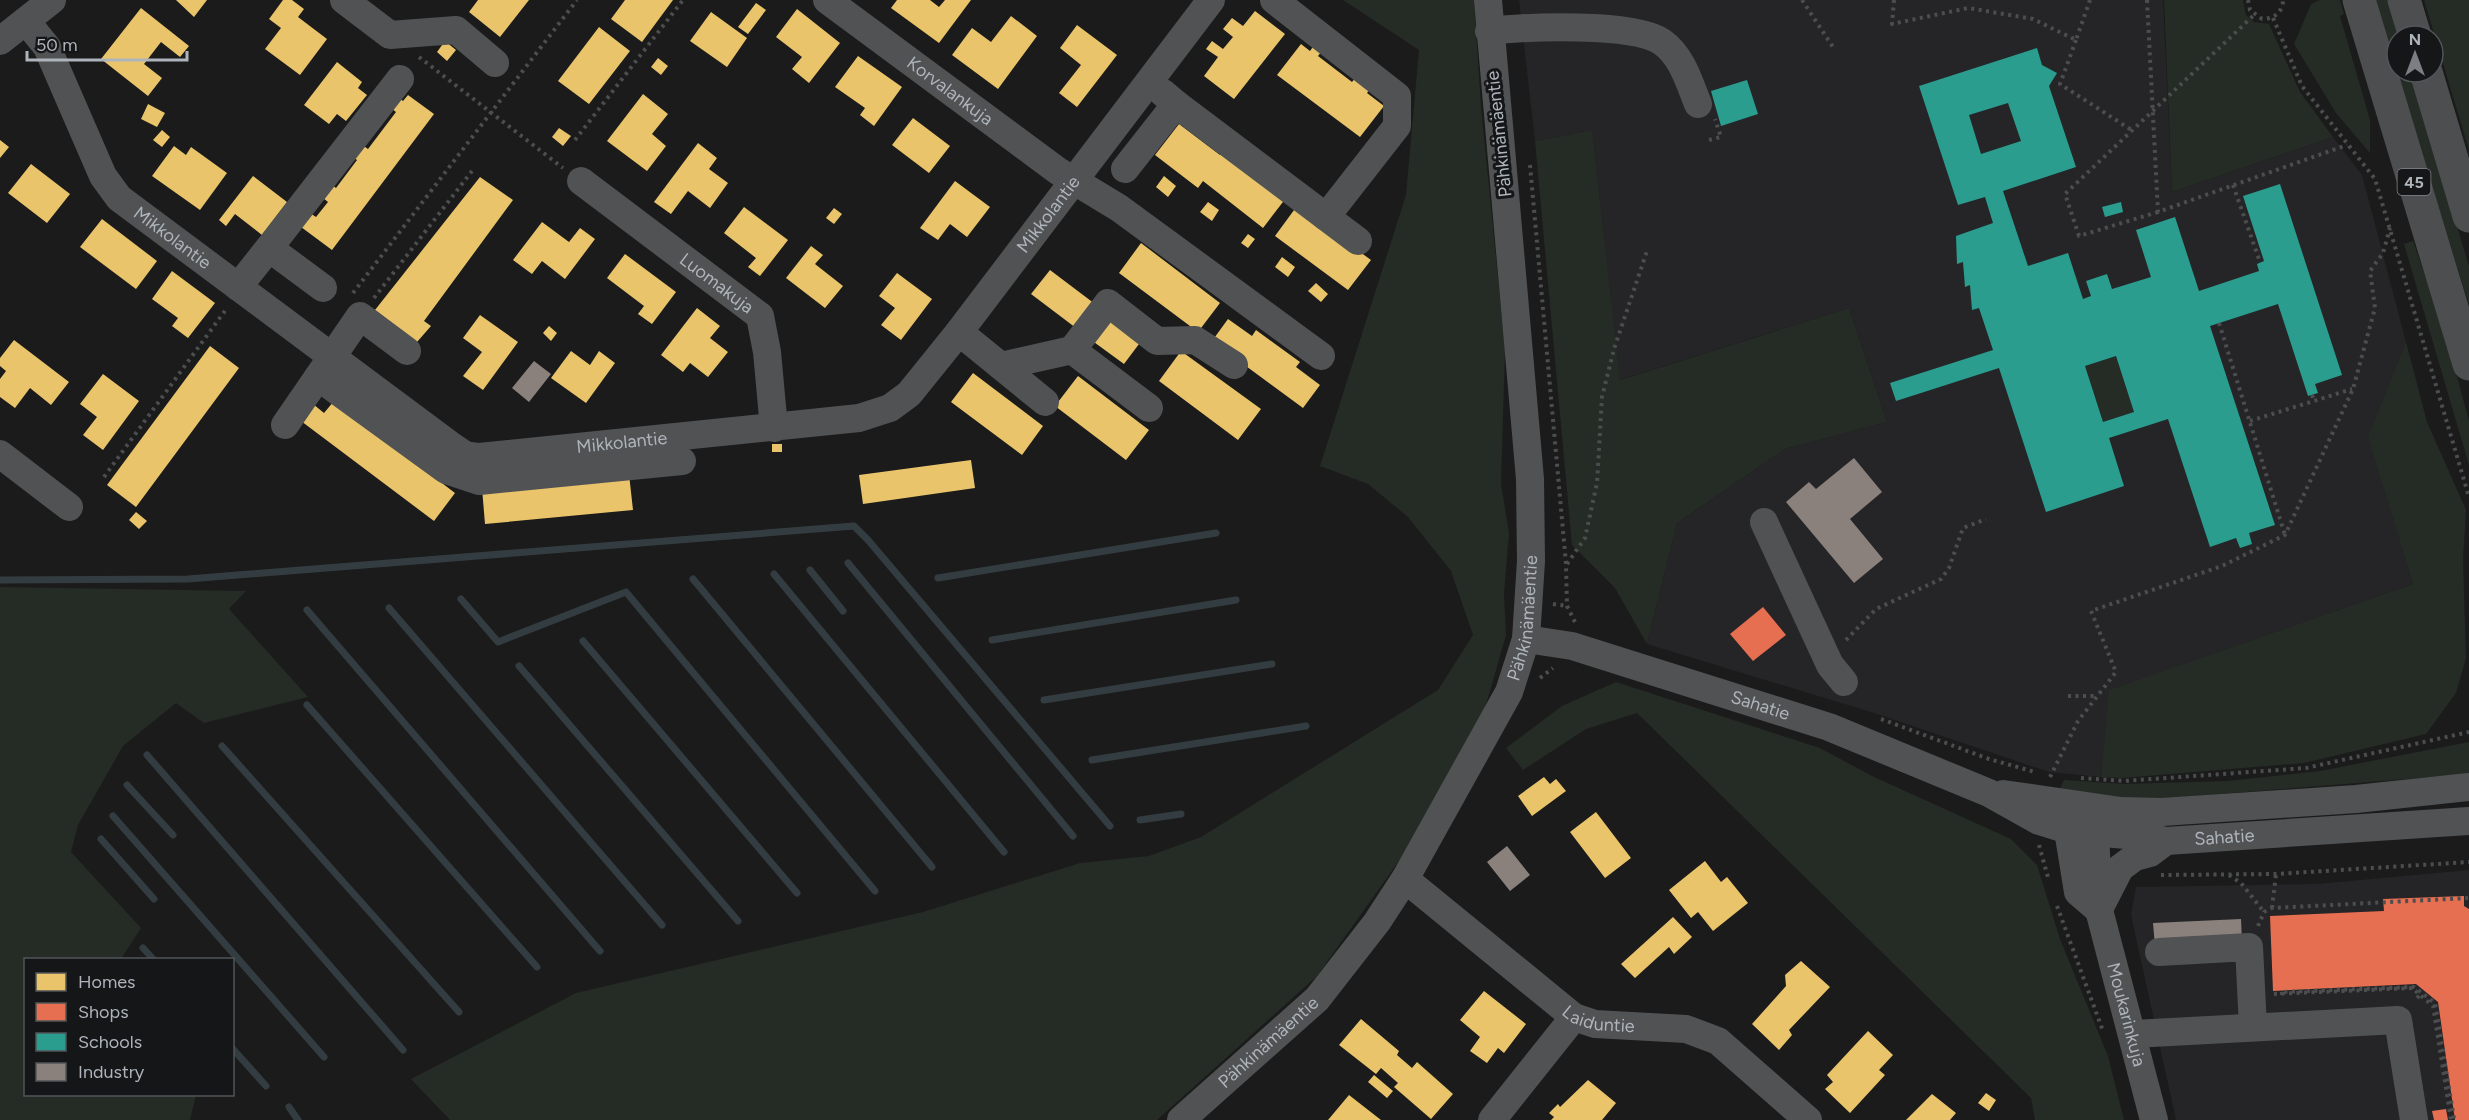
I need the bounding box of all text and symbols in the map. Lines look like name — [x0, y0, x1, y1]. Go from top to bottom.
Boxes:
scale bar — [27, 24, 188, 62]
north arrow — [2385, 24, 2445, 84]
text: N — [2409, 30, 2421, 49]
text: 50 m — [36, 34, 78, 56]
street label: Korvalankuja — [903, 52, 997, 130]
street label: Pähkinämäentie — [1481, 70, 1517, 198]
road number: 45 — [2398, 169, 2430, 195]
street label: Mikkolantie — [1012, 171, 1085, 257]
street label: Mikkolantie — [129, 202, 216, 274]
street label: Luomakuja — [675, 248, 758, 318]
street label: Mikkolantie — [575, 427, 668, 458]
street label: Pähkinämäentie — [1502, 555, 1542, 683]
street label: Sahatie — [1728, 686, 1793, 725]
street label: Sahatie — [2194, 824, 2255, 850]
legend — [24, 958, 234, 1096]
street label: Moukarinkuja — [2102, 960, 2151, 1069]
text: Homes — [78, 971, 136, 993]
street label: Pähkinämäentie — [1214, 992, 1323, 1093]
text: Shops — [78, 1001, 129, 1023]
street label: Laiduntie — [1558, 1001, 1636, 1037]
text: Schools — [78, 1031, 142, 1053]
text: Industry — [78, 1061, 145, 1083]

